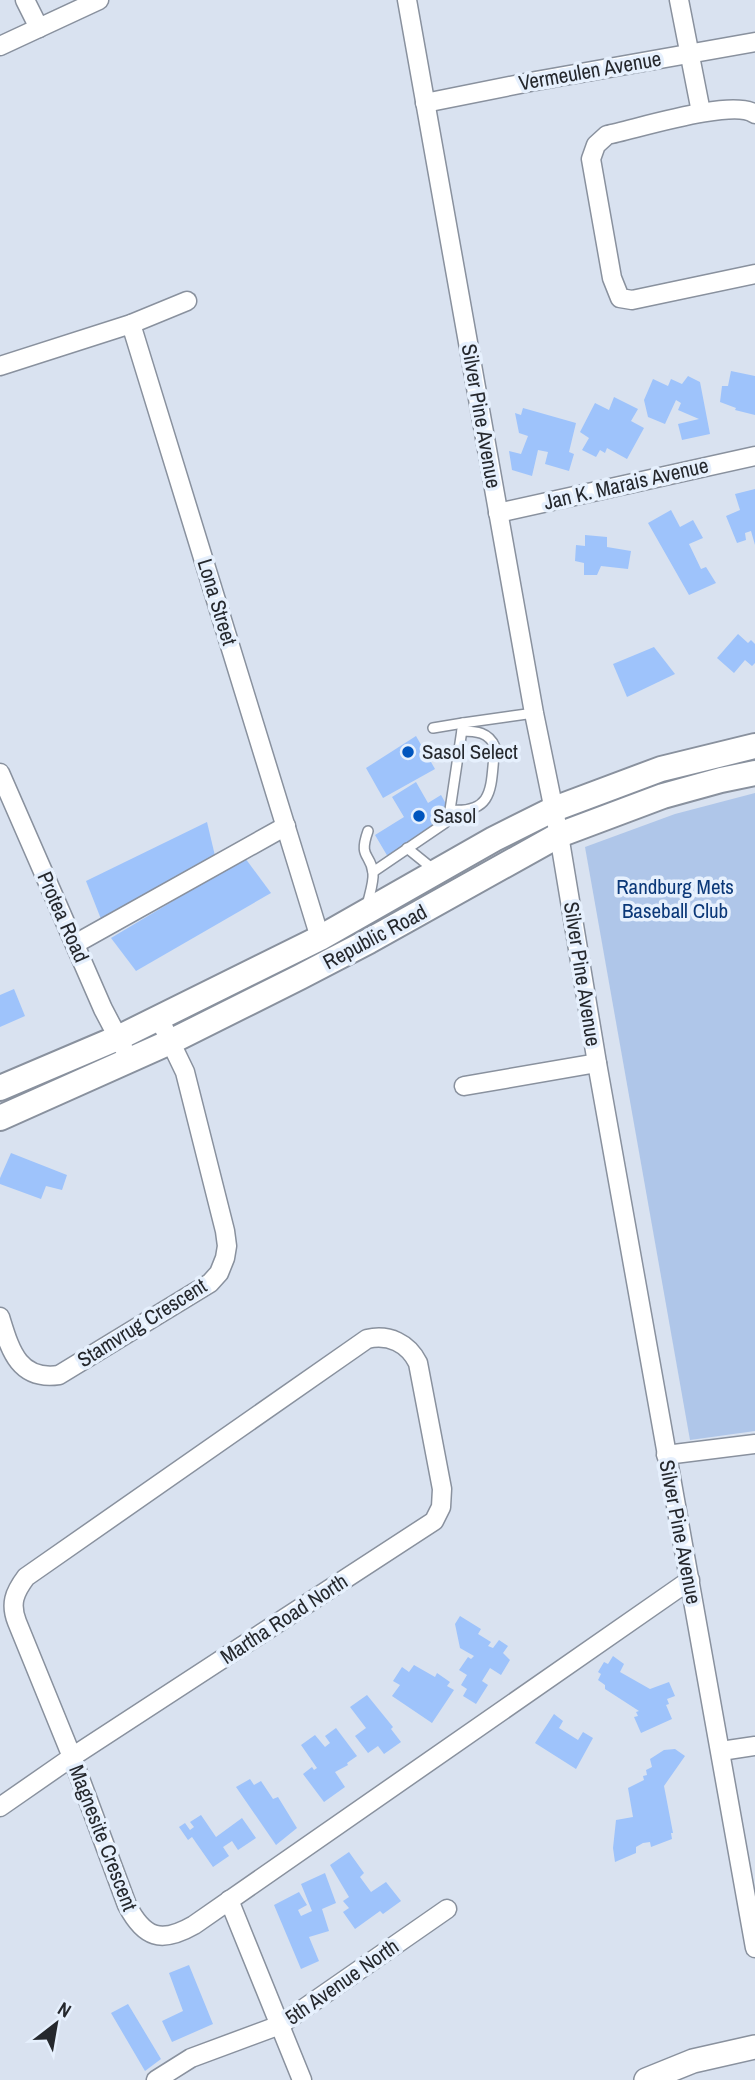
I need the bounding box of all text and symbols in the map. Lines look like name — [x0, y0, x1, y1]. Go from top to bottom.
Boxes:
street label: Vermeulen Avenue — [516, 44, 663, 97]
street label: Silver Pine Avenue — [455, 341, 508, 490]
street label: Jan K. Marais Avenue — [541, 450, 711, 517]
street label: Lona Street — [191, 555, 244, 649]
place label: Sasol Select — [422, 737, 518, 766]
marker: Sasol Select — [400, 744, 416, 760]
place label: Sasol — [433, 801, 476, 830]
marker: Sasol — [411, 808, 427, 824]
street label: Protea Road — [31, 867, 96, 967]
park label: Randburg Mets Baseball Club — [616, 872, 734, 925]
street label: Republic Road — [318, 897, 432, 976]
street label: Silver Pine Avenue — [557, 899, 608, 1048]
street label: Stamvrug Crescent — [72, 1271, 212, 1374]
street label: Silver Pine Avenue — [652, 1457, 709, 1606]
street label: Martha Road North — [214, 1567, 353, 1671]
street label: Magnesite Crescent — [62, 1761, 145, 1915]
street label: 5th Avenue North — [279, 1932, 404, 2032]
north arrow — [21, 1989, 91, 2059]
text: N — [53, 1995, 76, 2023]

